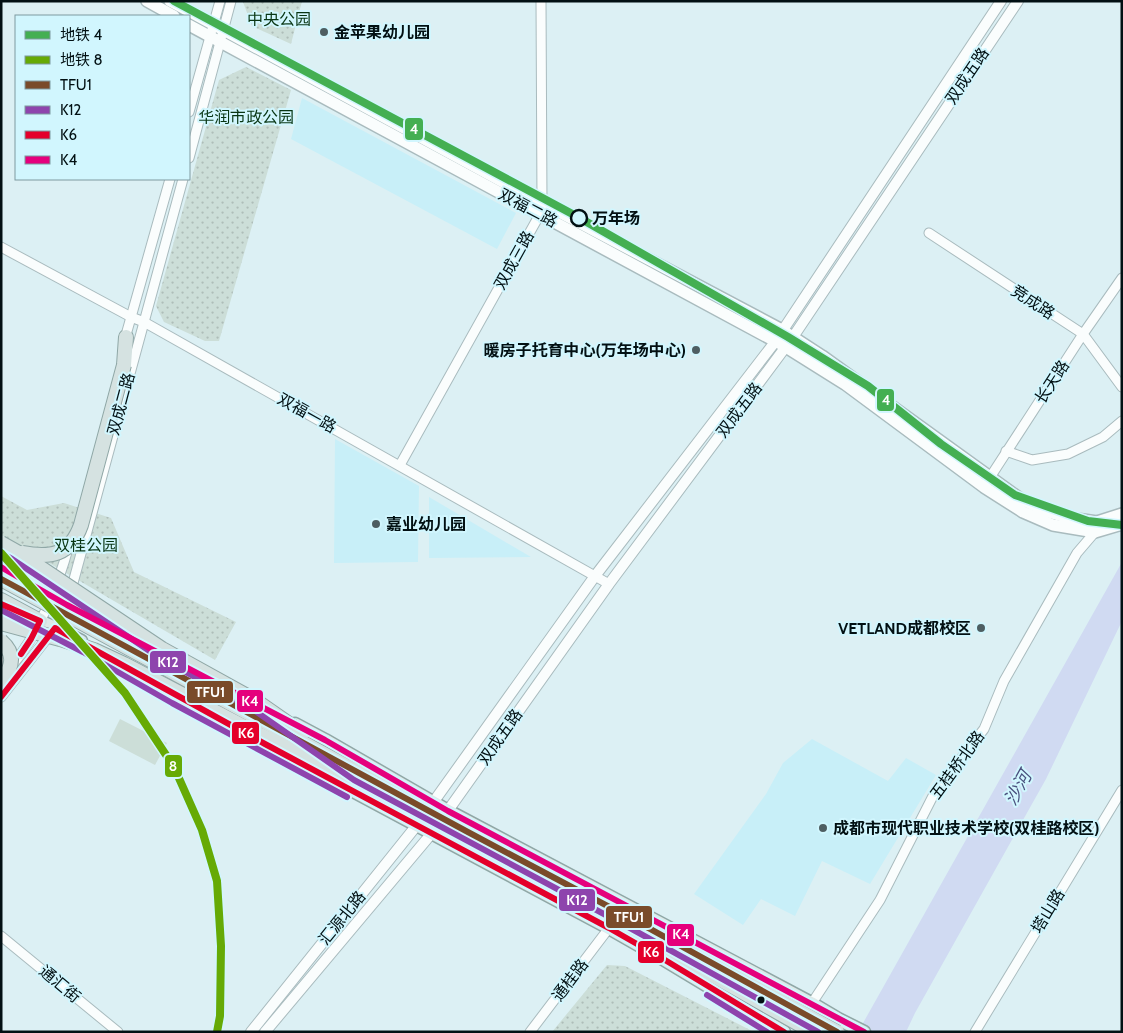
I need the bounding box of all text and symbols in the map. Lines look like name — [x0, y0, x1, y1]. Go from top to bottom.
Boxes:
park label: 中央公园 — [247, 10, 311, 29]
legend — [15, 15, 190, 180]
place label: 金苹果幼儿园 — [334, 23, 430, 42]
text: 地铁 4 — [60, 26, 102, 44]
marker: 金苹果幼儿园 — [318, 26, 330, 38]
street label: 双成五路 — [941, 44, 993, 108]
text: 地铁 8 — [60, 51, 102, 69]
text: TFU1 — [60, 76, 92, 94]
text: K12 — [60, 101, 81, 119]
park label: 华润市政公园 — [198, 108, 294, 127]
line badge: 4 — [404, 117, 424, 141]
text: 4 — [410, 120, 418, 138]
text: K6 — [60, 126, 77, 144]
text: K4 — [60, 151, 77, 169]
street label: 双福二路 — [495, 185, 561, 231]
marker: 万年场 — [570, 209, 588, 227]
place label: 万年场 — [592, 209, 640, 228]
street label: 双成三路 — [490, 227, 538, 293]
street label: 竞成路 — [1008, 281, 1058, 323]
place label: 暖房子托育中心(万年场中心) — [484, 341, 686, 360]
marker: 暖房子托育中心(万年场中心) — [690, 344, 702, 356]
street label: 长天路 — [1031, 357, 1073, 407]
street label: 双成二路 — [104, 371, 138, 437]
street label: 双成五路 — [712, 379, 766, 441]
line badge: 4 — [876, 388, 895, 412]
street label: 双福一路 — [274, 389, 340, 437]
text: 4 — [882, 391, 890, 409]
place label: 嘉业幼儿园 — [386, 515, 466, 534]
marker: 嘉业幼儿园 — [370, 518, 382, 530]
park label: 双桂公园 — [54, 536, 118, 555]
place label: VETLAND成都校区 — [838, 619, 971, 638]
marker: VETLAND成都校区 — [975, 622, 987, 634]
line badge: K12 — [149, 650, 187, 674]
text: K12 — [157, 653, 179, 671]
line badge: TFU1 — [186, 680, 234, 704]
text: TFU1 — [195, 683, 225, 701]
line badge: K4 — [236, 689, 264, 713]
text: K4 — [241, 692, 259, 710]
street label: 双成五路 — [474, 705, 526, 769]
line badge: K6 — [231, 721, 260, 745]
text: K6 — [238, 724, 254, 742]
street label: 五桂桥北路 — [926, 727, 988, 803]
line badge: 8 — [164, 754, 183, 778]
text: 8 — [169, 757, 177, 775]
water label: 沙河 — [1000, 764, 1038, 809]
place label: 成都市现代职业技术学校(双桂路校区) — [833, 819, 1100, 838]
marker: 成都市现代职业技术学校(双桂路校区) — [817, 822, 829, 834]
street label: 塔山路 — [1027, 886, 1069, 936]
street label: 汇源北路 — [314, 887, 370, 949]
line badge: K12 — [558, 888, 596, 912]
text: K12 — [566, 891, 588, 909]
line badge: TFU1 — [605, 905, 653, 929]
text: TFU1 — [614, 908, 644, 926]
line badge: K4 — [666, 923, 695, 947]
text: K4 — [672, 925, 690, 943]
line badge: K6 — [637, 940, 665, 964]
text: K6 — [643, 943, 659, 961]
street label: 通桂路 — [548, 955, 592, 1005]
street label: 通汇街 — [36, 961, 84, 1007]
unlabelled marker — [756, 995, 766, 1005]

